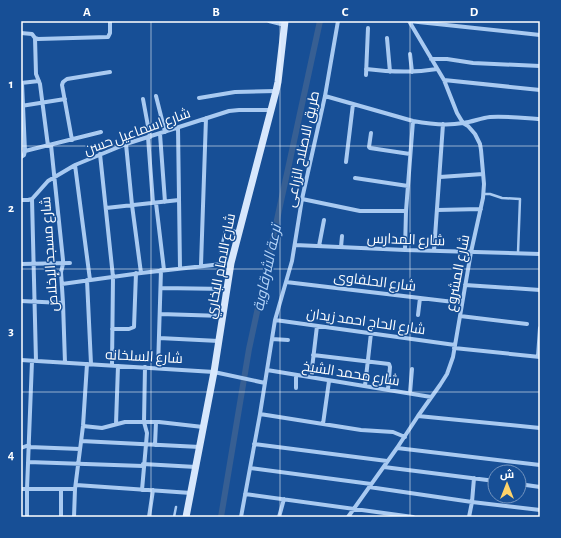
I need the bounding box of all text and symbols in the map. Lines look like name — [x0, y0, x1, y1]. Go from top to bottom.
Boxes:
text: A — [83, 6, 91, 19]
text: B — [212, 6, 220, 19]
text: C — [342, 6, 349, 19]
text: D — [470, 6, 479, 19]
text: 1 — [9, 78, 13, 91]
street label: طريق الاصلاح الزراعى — [284, 90, 323, 209]
street label: شارع اسماعيل حسن — [82, 106, 193, 159]
street label: شارع مسجد الإخلاص — [39, 196, 62, 312]
text: 2 — [8, 202, 14, 215]
street label: شارع الامام البخاري — [204, 212, 242, 321]
water label: ترعة الشرقاوية — [250, 220, 286, 313]
street label: شارع المدارس — [367, 232, 445, 249]
street label: شارع المشروع — [444, 234, 473, 313]
street label: شارع الحلفاوى — [333, 270, 417, 295]
street label: شارع الحاج احمد زيدان — [305, 307, 426, 338]
text: 3 — [8, 325, 14, 338]
street label: شارع السلخانه — [105, 348, 183, 367]
street label: شارع محمد الشيخ — [301, 359, 401, 390]
text: 4 — [8, 449, 15, 462]
north arrow — [487, 464, 527, 504]
text: ش — [500, 469, 514, 481]

